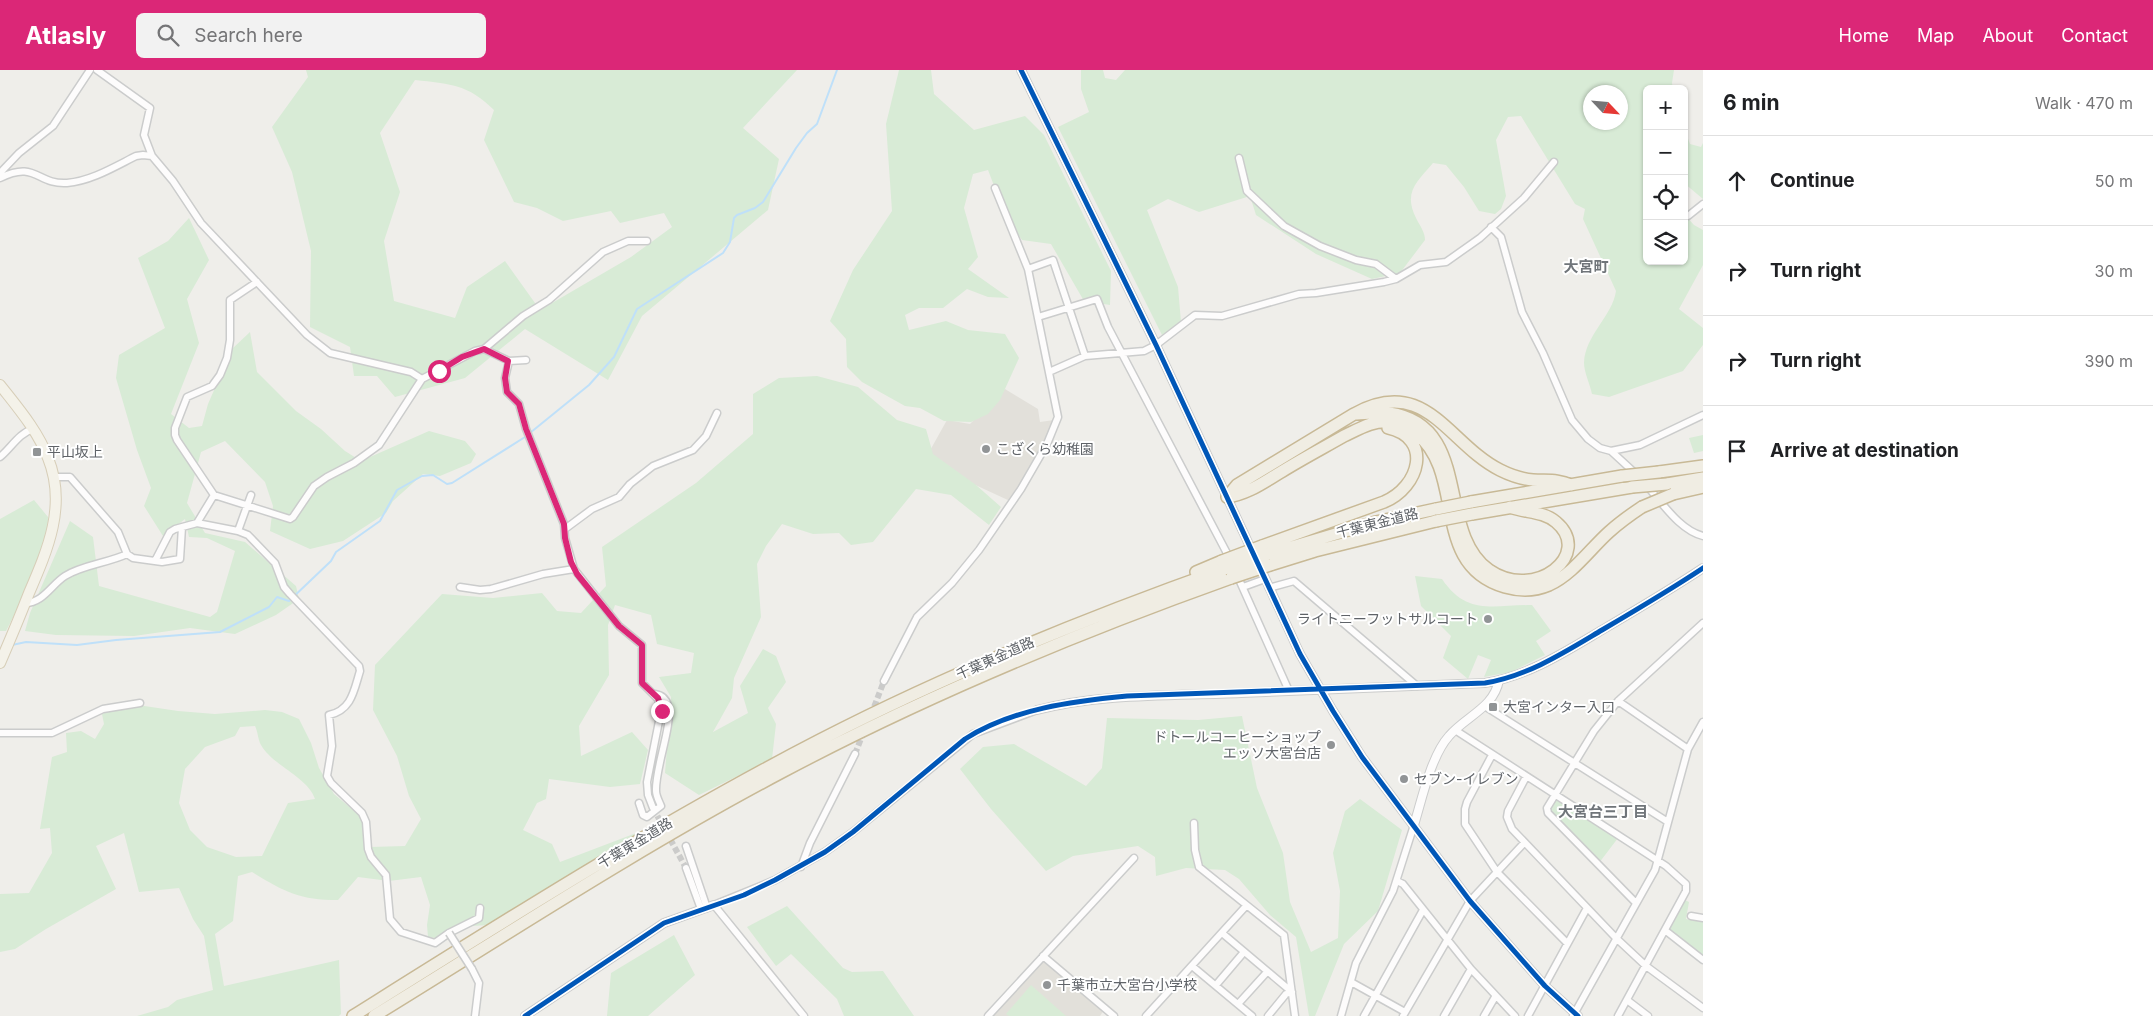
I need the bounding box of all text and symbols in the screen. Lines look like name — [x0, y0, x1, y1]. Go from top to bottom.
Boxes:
search box — [136, 13, 486, 58]
text: Atlasly — [25, 21, 106, 50]
icon: search — [154, 21, 182, 49]
text: Search here — [194, 24, 303, 47]
text: Home — [1839, 25, 1889, 46]
text: Map — [1917, 25, 1954, 46]
text: About — [1982, 25, 2033, 46]
text: Contact — [2061, 25, 2128, 46]
north arrow — [1583, 85, 1628, 130]
map controls — [1643, 85, 1688, 265]
button: + — [1643, 85, 1688, 130]
text: 6 min — [1723, 90, 1780, 115]
text: Walk · 470 m — [2035, 93, 2133, 113]
button: − — [1643, 130, 1688, 175]
icon: ahead — [1723, 167, 1751, 195]
text: Continue — [1770, 169, 1855, 192]
text: 50 m — [2095, 171, 2133, 191]
button: locate — [1643, 175, 1688, 220]
button: layers — [1643, 220, 1688, 265]
district label: 大宮町 — [1563, 257, 1609, 276]
icon: right — [1723, 257, 1751, 285]
text: Turn right — [1770, 259, 1861, 282]
text: 30 m — [2095, 261, 2133, 281]
icon: right — [1723, 347, 1751, 375]
text: Turn right — [1770, 349, 1861, 372]
text: 390 m — [2085, 351, 2133, 371]
route start — [428, 360, 451, 383]
icon: arrive — [1723, 437, 1751, 465]
text: Arrive at destination — [1770, 439, 1959, 462]
place label: こざくら幼稚園 — [996, 440, 1094, 457]
place label: 平山坂上 — [47, 443, 103, 460]
marker: こざくら幼稚園 — [980, 443, 992, 455]
marker: 平山坂上 — [31, 446, 43, 458]
street label: 千葉東金道路 — [1334, 504, 1420, 541]
place label: ライトニーフットサルコート — [1297, 610, 1478, 627]
marker: ライトニーフットサルコート — [1482, 613, 1494, 625]
street label: 千葉東金道路 — [953, 633, 1037, 682]
place label: 大宮インター入口 — [1503, 698, 1615, 715]
route end — [651, 700, 674, 723]
marker: 大宮インター入口 — [1487, 701, 1499, 713]
place label: ドトールコーヒーショップ エッソ大宮台店 — [1154, 728, 1321, 761]
marker: ドトールコーヒーショップ エッソ大宮台店 — [1325, 739, 1337, 751]
place label: セブン-イレブン — [1414, 770, 1518, 787]
marker: セブン-イレブン — [1398, 773, 1410, 785]
district label: 大宮台三丁目 — [1558, 802, 1648, 821]
street label: 千葉東金道路 — [594, 814, 675, 871]
place label: 千葉市立大宮台小学校 — [1057, 976, 1197, 993]
marker: 千葉市立大宮台小学校 — [1041, 979, 1053, 991]

